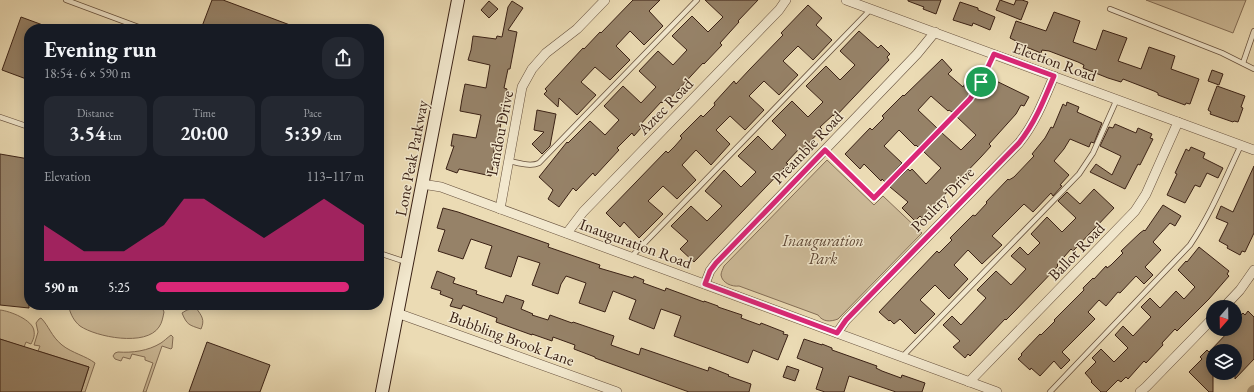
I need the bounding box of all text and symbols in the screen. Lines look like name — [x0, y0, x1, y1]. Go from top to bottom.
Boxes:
text: Evening run — [44, 35, 157, 64]
button: share — [322, 37, 364, 79]
street label: Election Road — [1010, 37, 1100, 87]
text: 18:54 · 6 × 590 m — [44, 65, 131, 82]
pin — [964, 65, 998, 99]
icon: arrive — [970, 71, 992, 93]
street label: Aztec Road — [632, 73, 698, 140]
street label: Landou Drive — [481, 89, 518, 177]
street label: Lone Peak Parkway — [390, 97, 433, 218]
text: Distance — [77, 106, 114, 120]
text: Time — [193, 106, 215, 120]
text: Pace — [303, 106, 322, 120]
street label: Preamble Road — [767, 106, 848, 188]
text: 3.54 — [69, 120, 106, 146]
text: 20:00 — [180, 120, 228, 146]
text: 5:39 — [284, 120, 321, 146]
text: km — [106, 129, 122, 143]
text: /km — [321, 129, 342, 143]
street label: Poultry Drive — [906, 162, 979, 236]
text: Elevation — [44, 168, 91, 185]
text: 113–117 m — [307, 168, 364, 185]
street label: Inauguration Road — [577, 213, 696, 274]
street label: Ballot Road — [1043, 217, 1110, 285]
park label: Inauguration Park — [781, 230, 864, 269]
text: 590 m — [44, 279, 78, 296]
text: 5:25 — [108, 279, 130, 296]
north arrow — [1206, 300, 1242, 336]
map controls — [1206, 300, 1242, 380]
street label: Bubbling Brook Lane — [446, 306, 577, 371]
button: layers — [1206, 344, 1242, 380]

